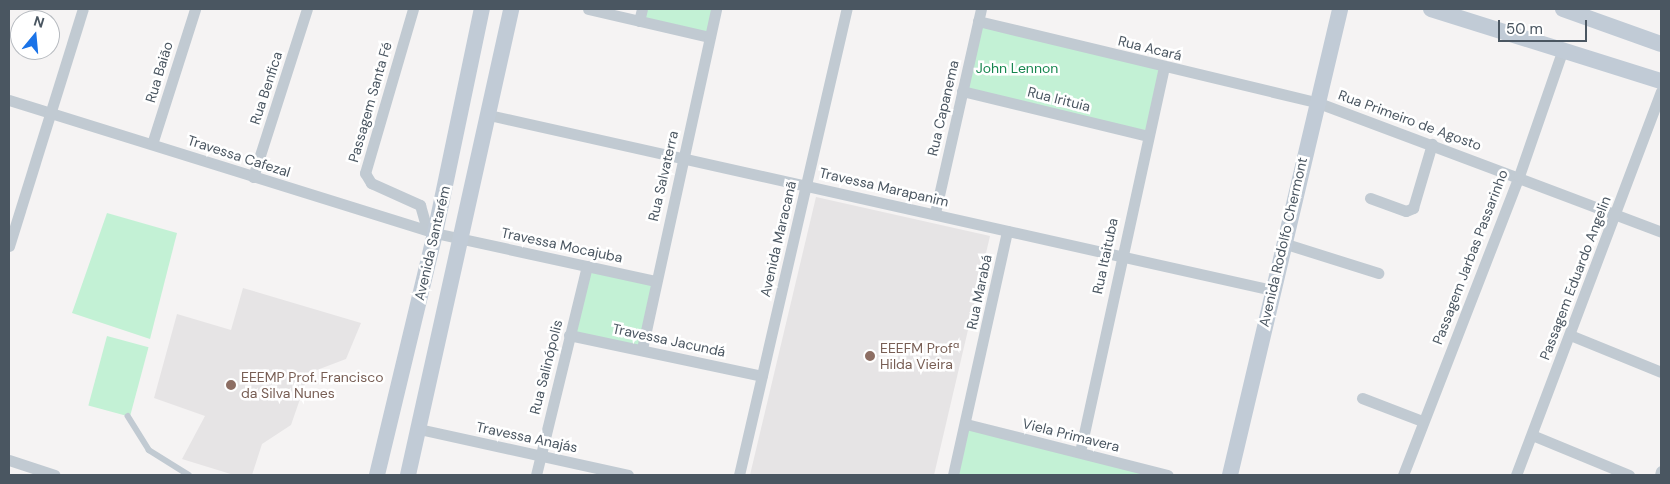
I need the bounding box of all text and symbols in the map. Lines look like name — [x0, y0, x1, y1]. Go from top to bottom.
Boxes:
north arrow — [10, 10, 60, 60]
scale bar — [1500, 10, 1589, 42]
text: N — [32, 12, 47, 32]
text: 50 m — [1506, 19, 1543, 39]
street label: Rua Acará — [1116, 32, 1184, 64]
street label: Rua Baião — [142, 39, 176, 105]
street label: Passagem Santa Fé — [345, 40, 395, 164]
street label: Rua Benfica — [246, 49, 286, 127]
street label: Rua Capanema — [924, 58, 962, 158]
park label: John Lennon — [976, 60, 1058, 76]
street label: Rua Irituia — [1026, 83, 1092, 115]
street label: Rua Primeiro de Agosto — [1336, 86, 1484, 154]
street label: Rua Salvaterra — [644, 129, 682, 223]
street label: Travessa Cafezal — [185, 131, 293, 181]
street label: Avenida Rodolfo Chermont — [1255, 156, 1311, 328]
street label: Travessa Marapanim — [818, 164, 950, 210]
street label: Passagem Jarbas Passarinho — [1429, 167, 1511, 347]
street label: Avenida Maracanã — [756, 179, 800, 299]
street label: Avenida Santarém — [411, 184, 453, 302]
street label: Passagem Eduardo Angelin — [1536, 194, 1614, 362]
street label: Rua Itaituba — [1089, 216, 1121, 296]
street label: Travessa Mocajuba — [500, 224, 624, 266]
street label: Rua Marabá — [963, 253, 995, 331]
street label: Rua Salinópolis — [526, 318, 566, 416]
street label: Travessa Jacundá — [611, 320, 727, 360]
place label: EEEFM Profª Hilda Vieira — [880, 340, 960, 372]
marker: EEEFM Profª Hilda Vieira — [864, 350, 876, 362]
place label: EEEMP Prof. Francisco da Silva Nunes — [241, 369, 384, 402]
marker: EEEMP Prof. Francisco da Silva Nunes — [225, 379, 237, 391]
street label: Viela Primavera — [1021, 415, 1121, 455]
street label: Travessa Anajás — [475, 418, 579, 456]

